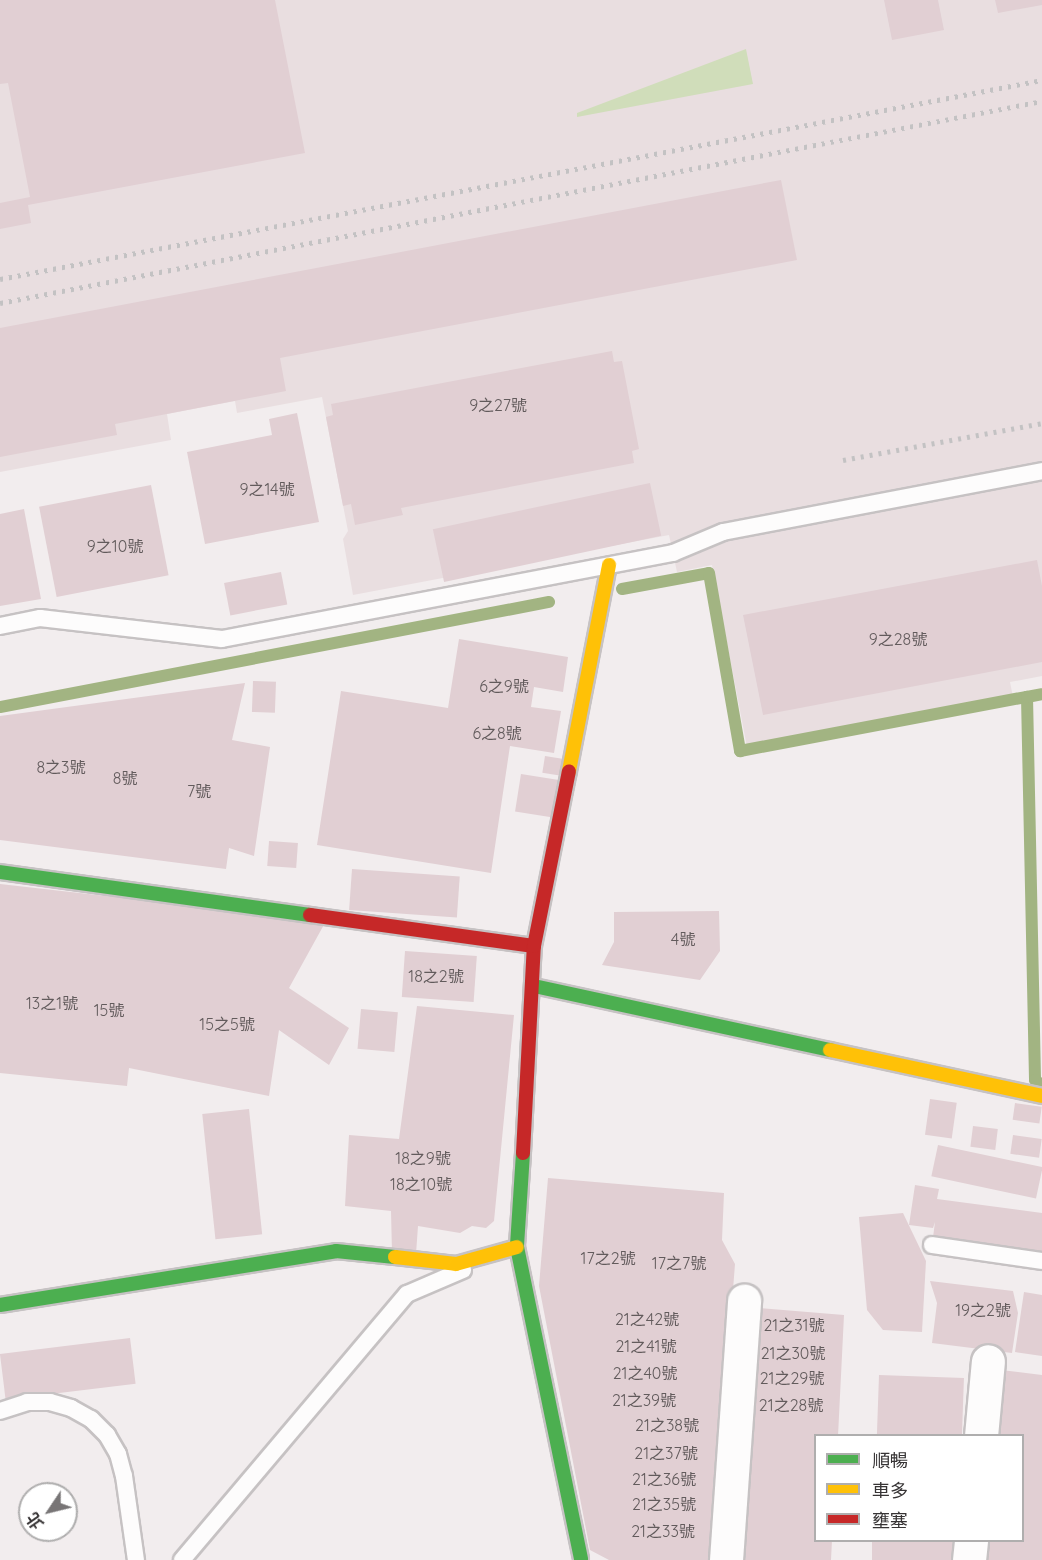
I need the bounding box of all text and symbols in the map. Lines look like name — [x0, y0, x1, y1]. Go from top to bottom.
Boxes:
house number: 9之27號 — [469, 395, 527, 415]
house number: 9之14號 — [239, 479, 295, 499]
house number: 9之10號 — [87, 536, 143, 556]
house number: 9之28號 — [869, 629, 927, 649]
house number: 6之9號 — [479, 676, 529, 696]
house number: 6之8號 — [472, 723, 522, 743]
house number: 8之3號 — [36, 757, 86, 777]
house number: 8號 — [113, 768, 137, 788]
house number: 7號 — [187, 781, 211, 801]
house number: 4號 — [671, 929, 695, 949]
house number: 18之2號 — [408, 966, 464, 986]
house number: 13之1號 — [26, 993, 78, 1013]
house number: 15號 — [94, 1000, 124, 1020]
house number: 15之5號 — [199, 1014, 255, 1034]
house number: 18之9號 — [395, 1148, 451, 1168]
house number: 18之10號 — [390, 1174, 452, 1194]
house number: 17之2號 — [581, 1248, 635, 1268]
house number: 17之7號 — [652, 1253, 706, 1273]
house number: 19之2號 — [955, 1300, 1011, 1320]
house number: 21之42號 — [615, 1309, 679, 1329]
house number: 21之31號 — [763, 1315, 825, 1335]
house number: 21之41號 — [615, 1336, 677, 1356]
house number: 21之30號 — [761, 1343, 825, 1363]
house number: 21之40號 — [613, 1363, 677, 1383]
house number: 21之29號 — [760, 1368, 824, 1388]
house number: 21之39號 — [612, 1390, 676, 1410]
house number: 21之28號 — [759, 1395, 823, 1415]
house number: 21之38號 — [635, 1415, 699, 1435]
legend — [814, 1434, 1024, 1542]
house number: 21之37號 — [634, 1443, 698, 1463]
text: 順暢 — [872, 1449, 908, 1472]
house number: 21之36號 — [632, 1469, 696, 1489]
text: 車多 — [872, 1479, 908, 1502]
north arrow — [18, 1482, 78, 1542]
house number: 21之35號 — [632, 1494, 696, 1514]
text: 北 — [22, 1509, 48, 1533]
text: 壅塞 — [872, 1509, 908, 1532]
house number: 21之33號 — [631, 1521, 695, 1541]

